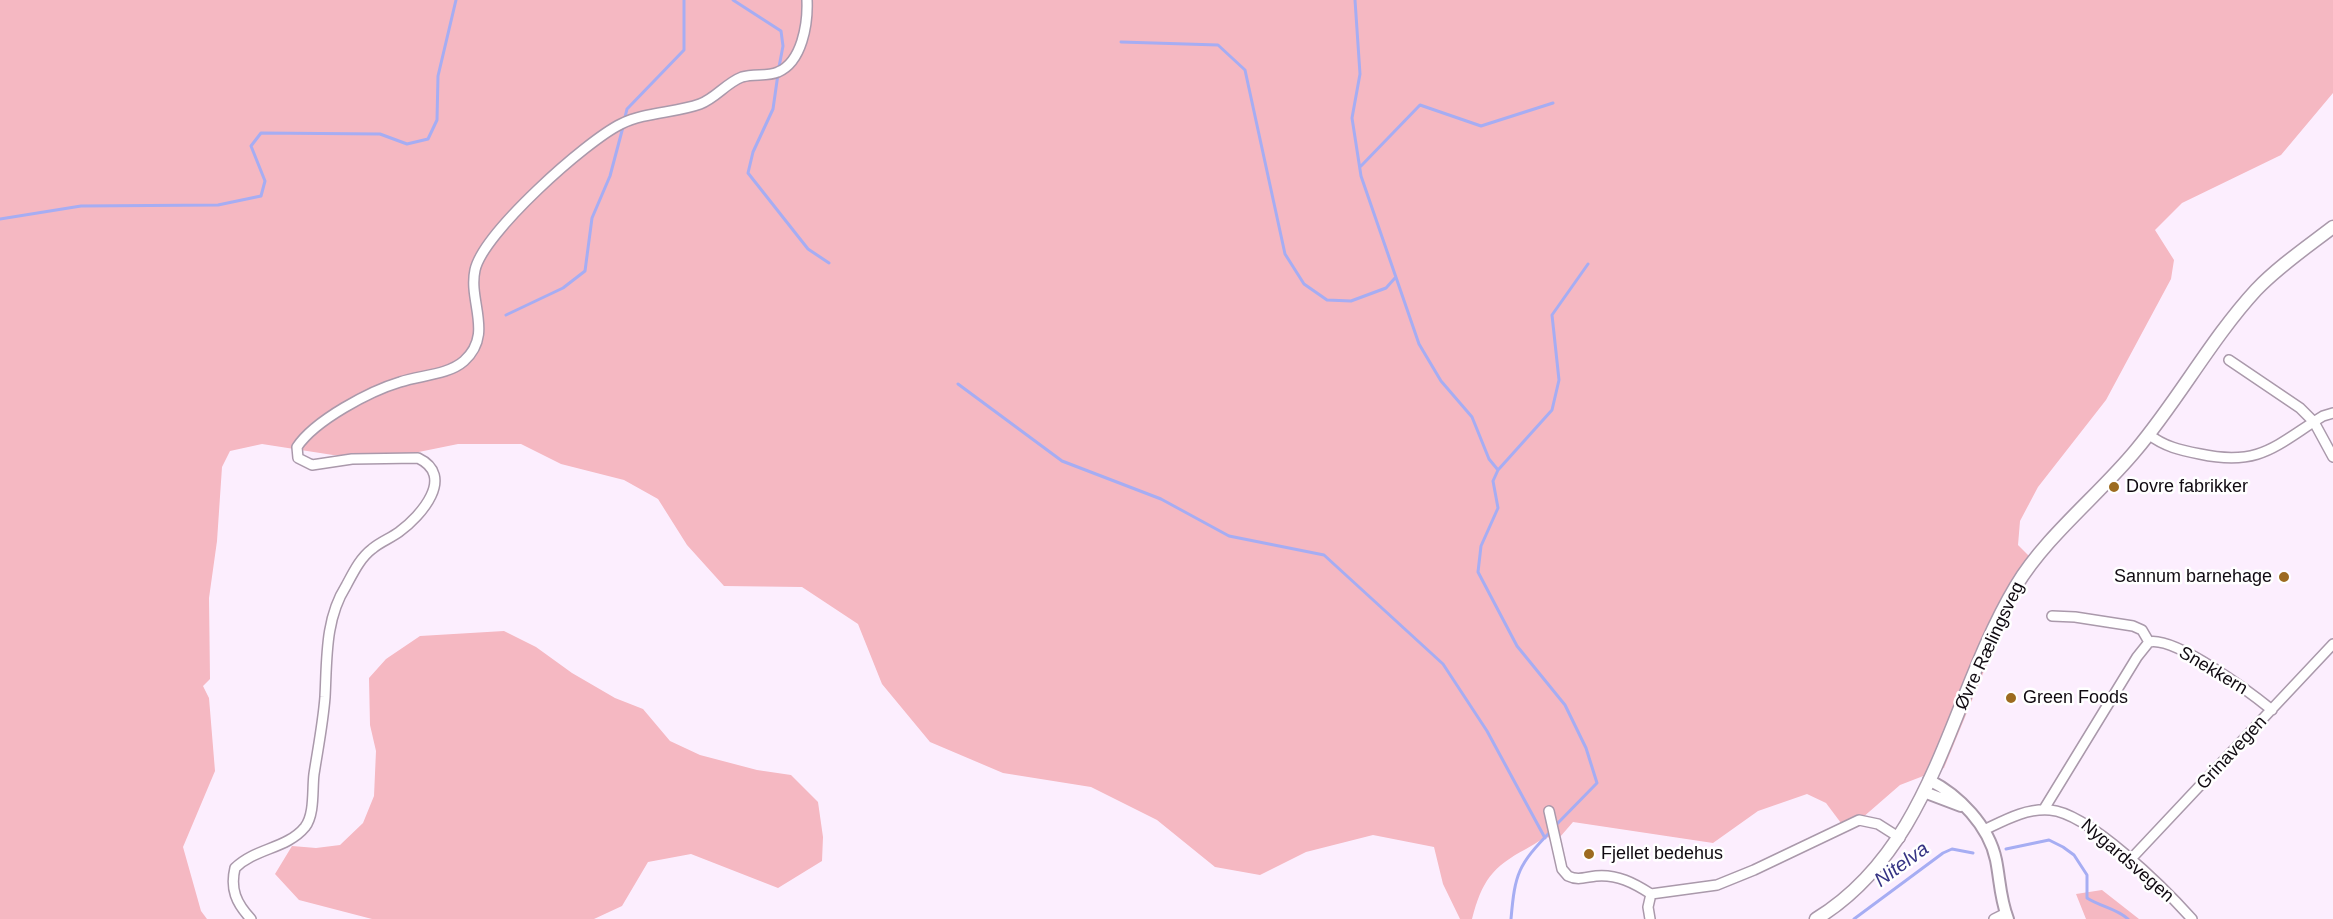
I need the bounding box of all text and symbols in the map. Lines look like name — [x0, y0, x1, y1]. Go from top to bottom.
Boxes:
place label: Dovre fabrikker — [2126, 476, 2248, 498]
marker: Dovre fabrikker — [2107, 480, 2121, 494]
place label: Sannum barnehage — [2114, 566, 2272, 588]
marker: Sannum barnehage — [2277, 570, 2291, 584]
street label: Øvre Rælingsveg — [1951, 578, 2029, 714]
street label: Snekkern — [2175, 642, 2251, 700]
place label: Green Foods — [2023, 687, 2128, 709]
marker: Green Foods — [2004, 691, 2018, 705]
street label: Grinavegen — [2192, 712, 2272, 794]
street label: Nygardsvegen — [2076, 815, 2178, 907]
water label: Nitelva — [1870, 837, 1934, 893]
place label: Fjellet bedehus — [1601, 843, 1723, 865]
marker: Fjellet bedehus — [1582, 847, 1596, 861]

